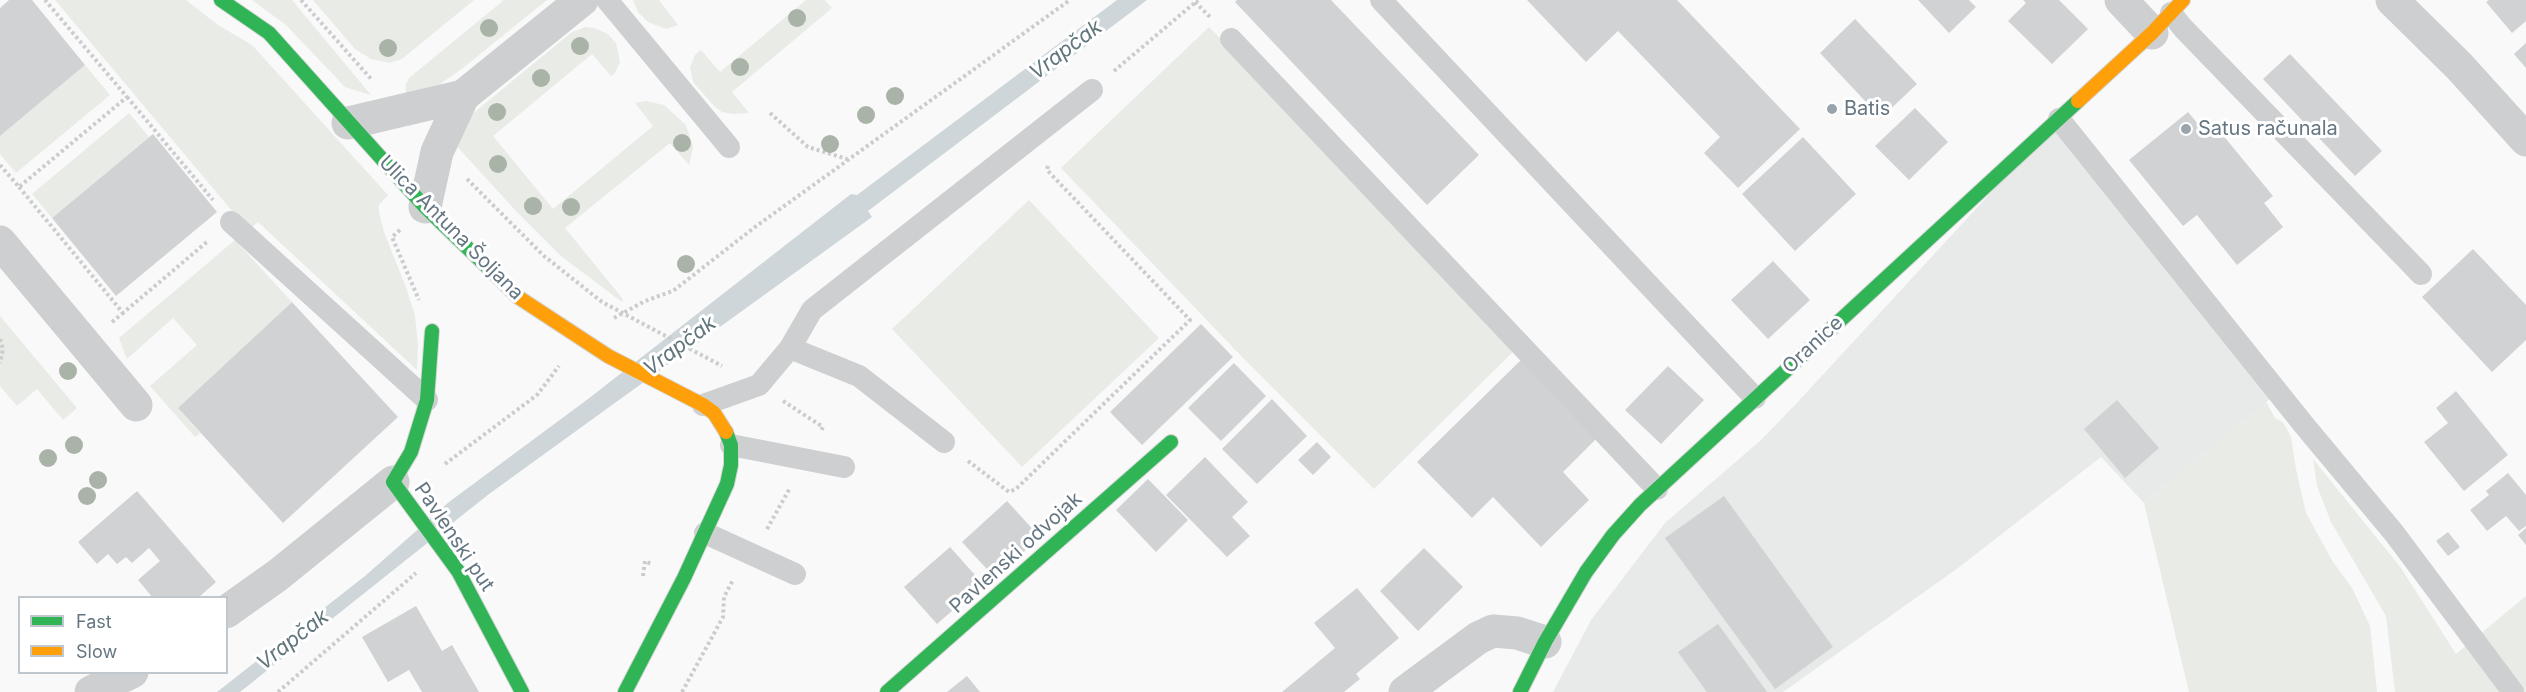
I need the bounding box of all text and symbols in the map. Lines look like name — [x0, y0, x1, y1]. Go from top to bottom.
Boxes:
water label: Vrapčak — [1025, 15, 1107, 85]
place label: Batis — [1844, 97, 1890, 121]
marker: Batis — [1825, 102, 1839, 116]
place label: Satus računala — [2198, 117, 2338, 141]
marker: Satus računala — [2179, 122, 2193, 136]
street label: Ulica Antuna Šoljana — [374, 151, 528, 305]
water label: Vrapčak — [639, 311, 721, 381]
street label: Oranice — [1778, 311, 1848, 379]
street label: Pavlenski put — [409, 478, 499, 596]
street label: Pavlenski odvojak — [945, 487, 1087, 619]
legend — [18, 596, 228, 674]
water label: Vrapčak — [252, 604, 334, 676]
text: Fast — [76, 611, 112, 632]
text: Slow — [76, 641, 117, 662]

